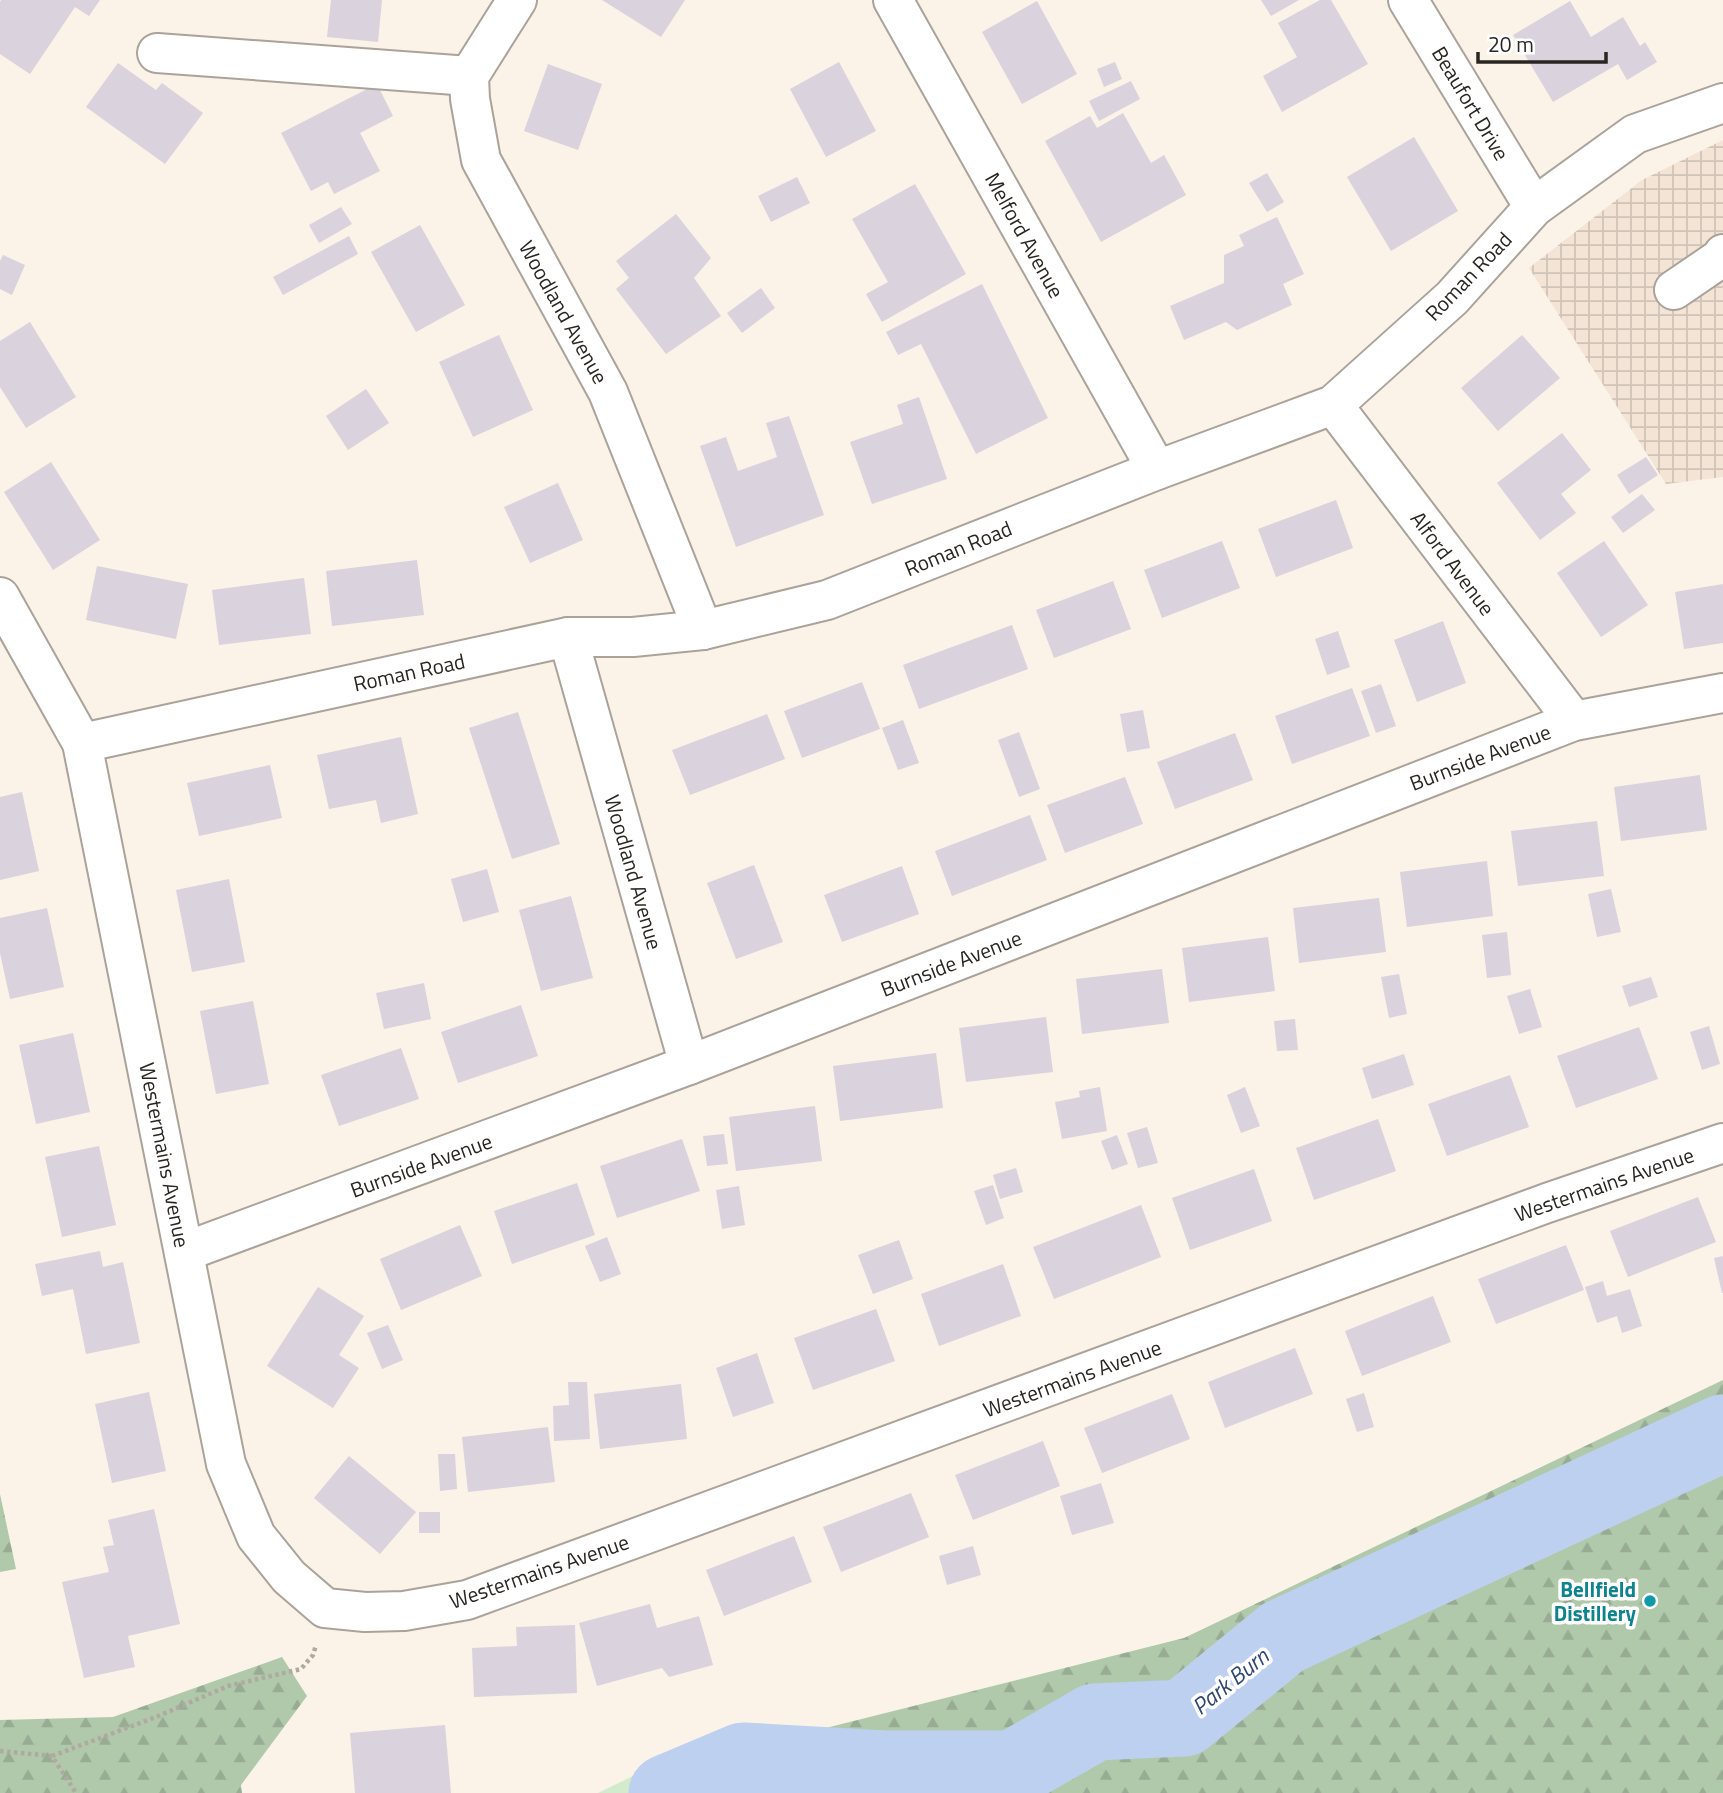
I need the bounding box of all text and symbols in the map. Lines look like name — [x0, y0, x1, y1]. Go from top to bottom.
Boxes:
scale bar — [1478, 21, 1606, 65]
text: 20 m — [1488, 28, 1534, 60]
street label: Beaufort Drive — [1424, 40, 1518, 166]
street label: Melford Avenue — [977, 166, 1073, 304]
street label: Roman Road — [1417, 224, 1519, 328]
street label: Woodland Avenue — [511, 234, 617, 390]
street label: Alford Avenue — [1403, 504, 1503, 622]
street label: Roman Road — [899, 512, 1017, 584]
street label: Roman Road — [350, 645, 468, 699]
street label: Burnside Avenue — [1405, 715, 1555, 799]
street label: Woodland Avenue — [597, 791, 671, 953]
street label: Burnside Avenue — [876, 921, 1026, 1005]
street label: Westermains Avenue — [131, 1060, 199, 1250]
street label: Burnside Avenue — [346, 1124, 496, 1206]
street label: Westermains Avenue — [1510, 1138, 1698, 1230]
street label: Westermains Avenue — [978, 1331, 1166, 1425]
street label: Westermains Avenue — [445, 1525, 633, 1617]
place label: Bellfield Distillery — [1554, 1573, 1636, 1629]
marker: Bellfield Distillery — [1642, 1593, 1658, 1609]
water label: Park Burn — [1184, 1639, 1276, 1723]

